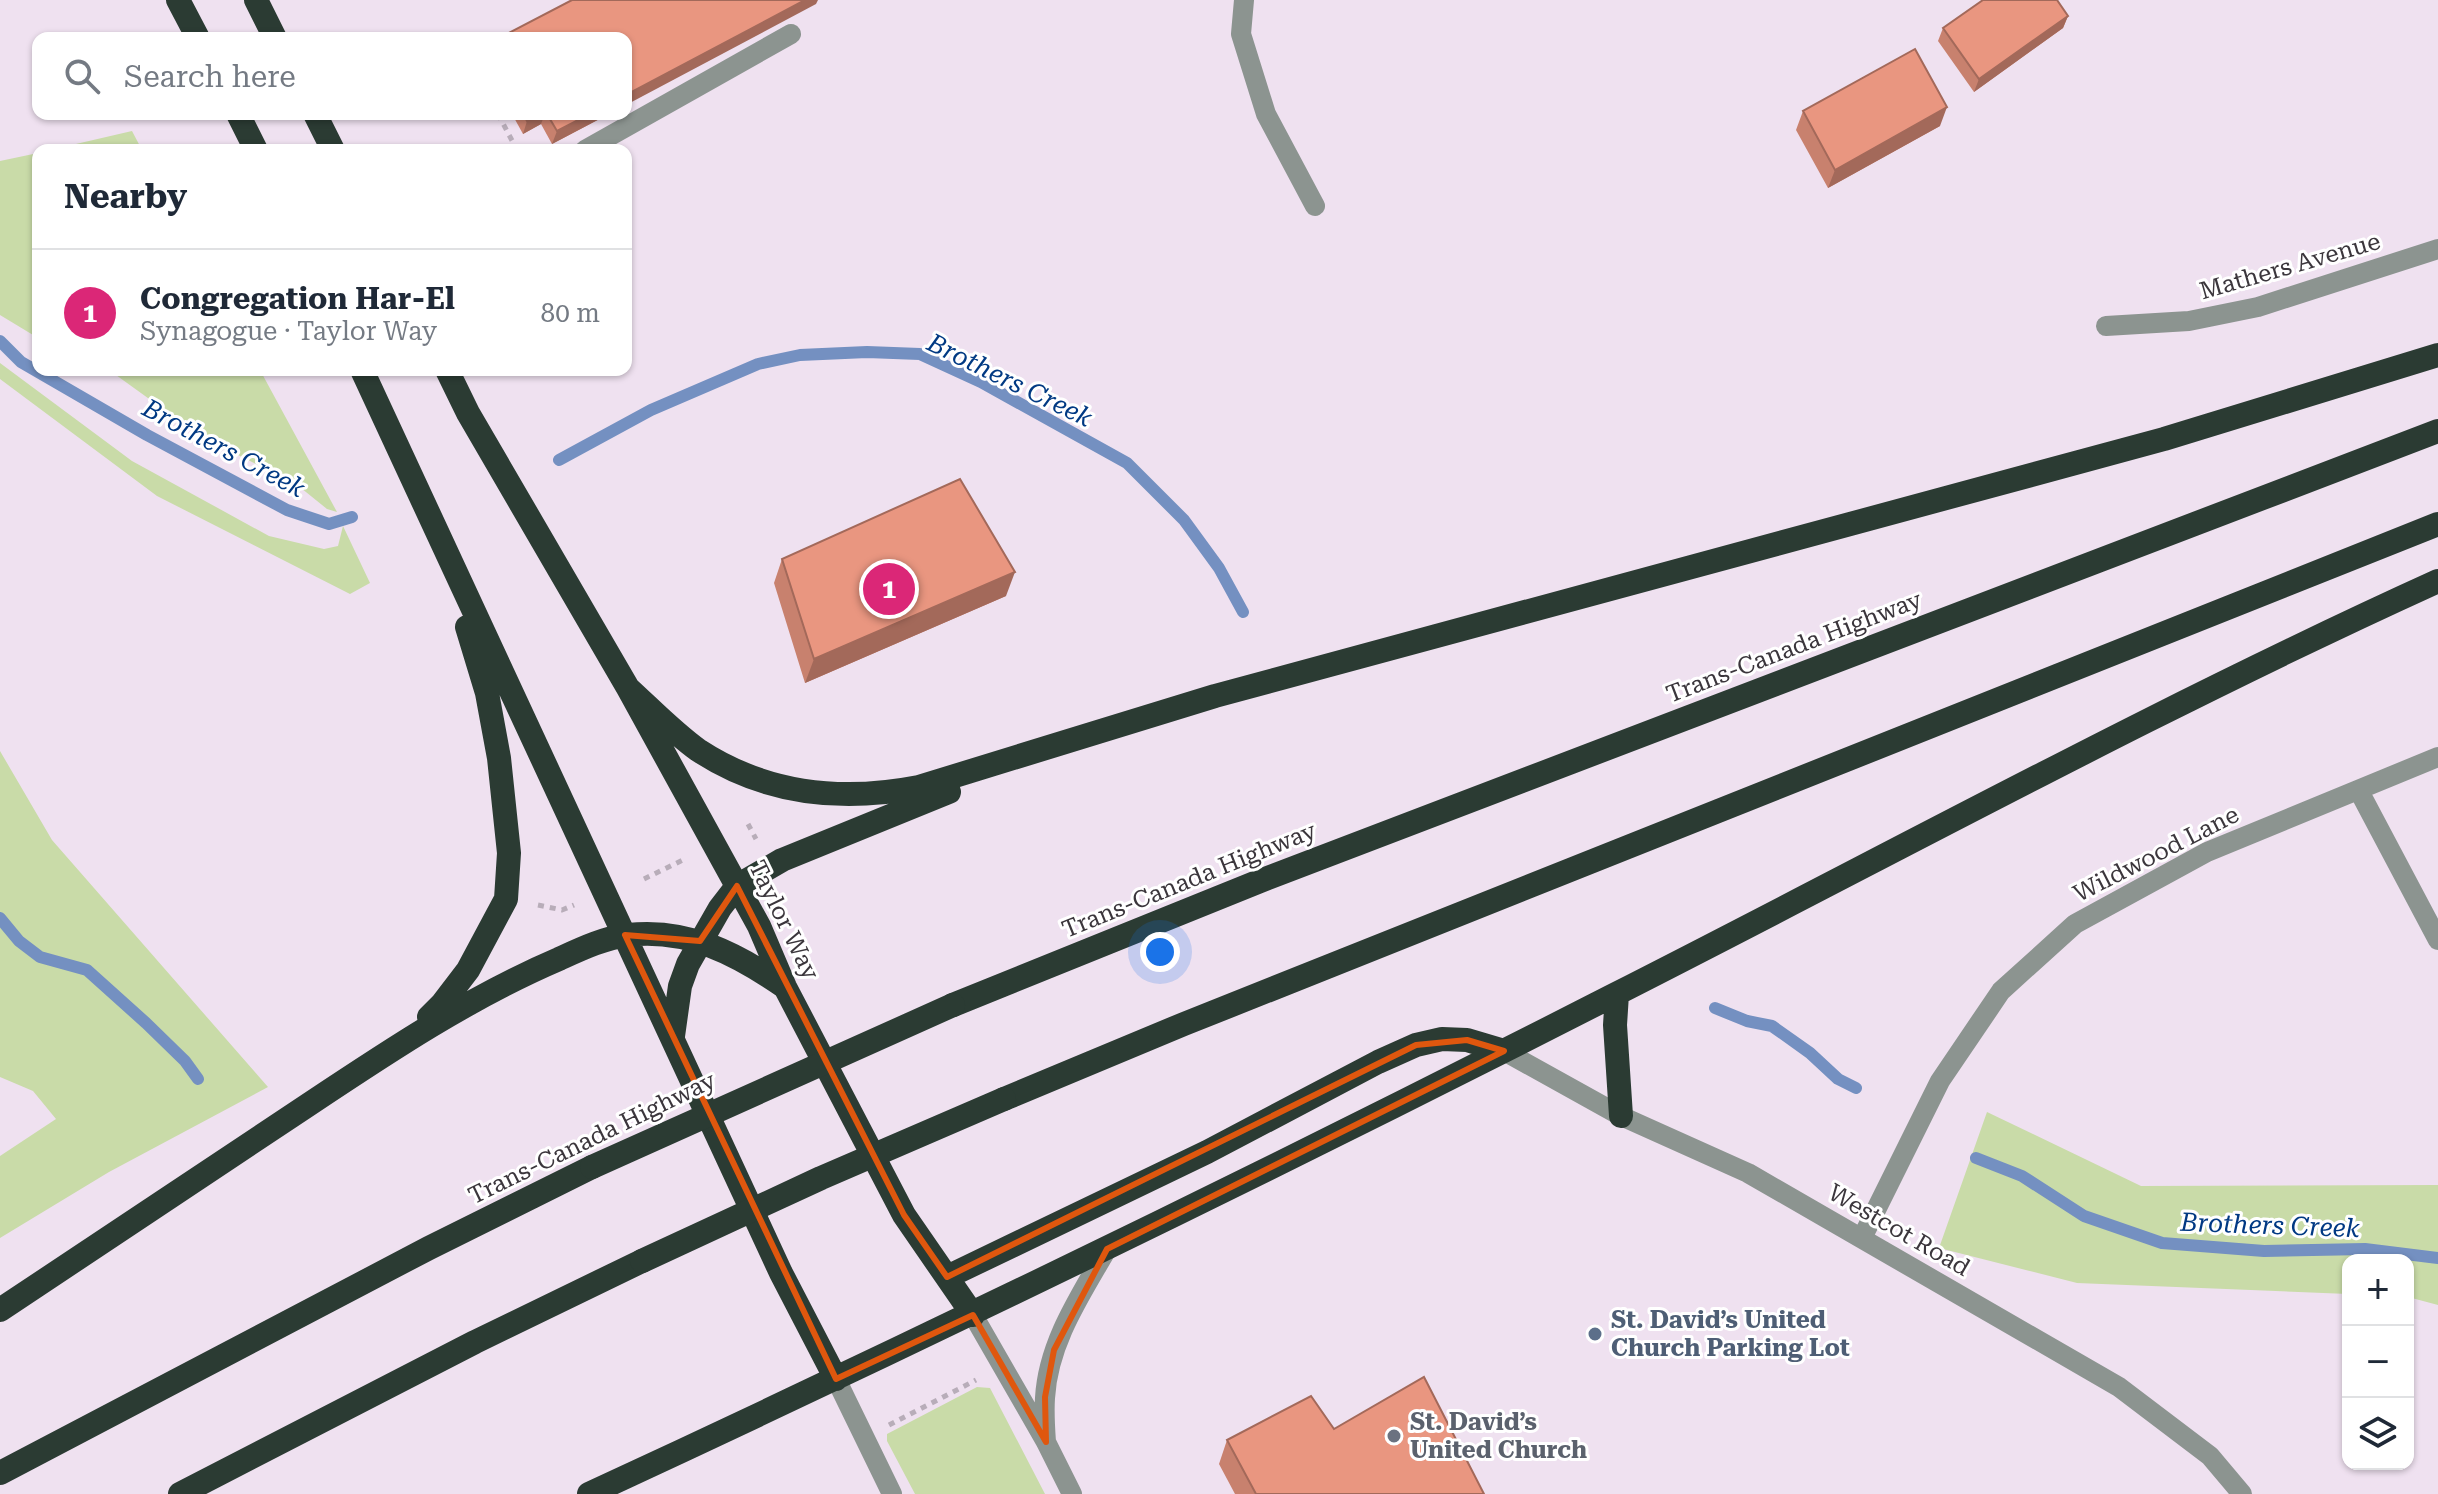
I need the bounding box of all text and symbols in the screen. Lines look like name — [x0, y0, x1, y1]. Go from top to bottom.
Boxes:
search box — [32, 32, 632, 120]
icon: search — [60, 54, 104, 98]
text: Search here — [124, 59, 296, 94]
text: Nearby — [64, 176, 187, 216]
street label: Mathers Avenue — [2197, 227, 2383, 305]
text: Congregation Har-El — [140, 281, 455, 316]
text: 1 — [83, 298, 97, 328]
text: 80 m — [541, 298, 600, 328]
text: Synagogue · Taylor Way — [140, 316, 437, 346]
water label: Brothers Creek — [922, 327, 1098, 433]
water label: Brothers Creek — [137, 392, 311, 504]
pin: 1 — [863, 559, 915, 619]
street label: Trans-Canada Highway — [1662, 585, 1926, 709]
street label: Wildwood Lane — [2069, 800, 2243, 908]
street label: Trans-Canada Highway — [1058, 816, 1321, 944]
street label: Taylor Way — [743, 856, 825, 985]
your location — [1140, 932, 1180, 972]
street label: Trans-Canada Highway — [464, 1066, 721, 1210]
street label: Westcot Road — [1823, 1178, 1975, 1282]
water label: Brothers Creek — [2179, 1207, 2361, 1243]
map controls — [2342, 1254, 2414, 1470]
button: + — [2342, 1254, 2414, 1326]
place label: St. David’s United Church Parking Lot — [1611, 1306, 1850, 1362]
marker: St. David’s United Church Parking Lot — [1586, 1325, 1604, 1343]
button: − — [2342, 1326, 2414, 1398]
button: layers — [2342, 1398, 2414, 1470]
place label: St. David’s United Church — [1410, 1408, 1587, 1464]
marker: St. David’s United Church — [1385, 1427, 1403, 1445]

